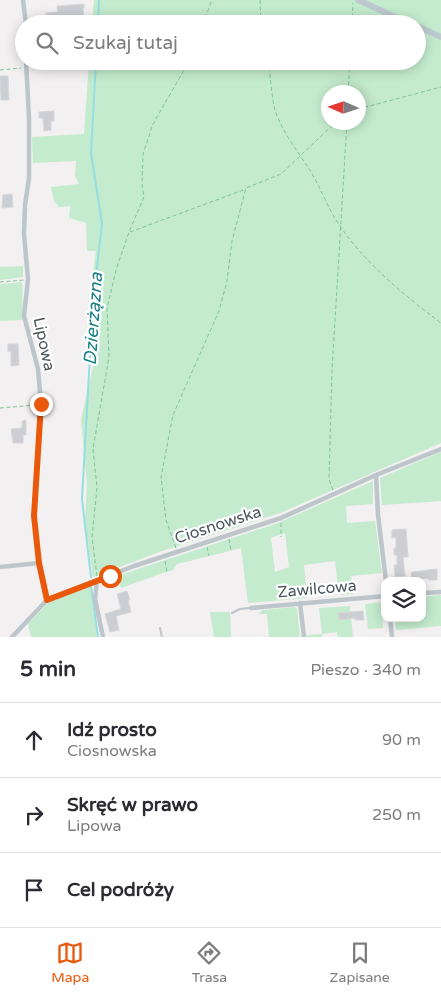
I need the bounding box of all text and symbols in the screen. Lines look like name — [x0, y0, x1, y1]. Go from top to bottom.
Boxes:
search box — [15, 15, 426, 70]
icon: search — [33, 29, 61, 57]
text: Szukaj tutaj — [73, 32, 178, 54]
north arrow — [321, 85, 366, 130]
water label: Dzierżązna — [79, 271, 107, 366]
street label: Lipowa — [29, 315, 59, 373]
route end — [30, 393, 53, 416]
street label: Ciosnowska — [172, 502, 264, 548]
route start — [99, 565, 122, 588]
street label: Zawilcowa — [277, 576, 357, 602]
map controls — [381, 577, 426, 622]
button: layers — [381, 577, 426, 622]
text: 5 min — [20, 657, 76, 682]
text: Pieszo · 340 m — [310, 660, 421, 680]
text: Idź prosto — [67, 719, 157, 741]
icon: ahead — [20, 726, 48, 754]
text: 90 m — [382, 730, 421, 750]
text: Ciosnowska — [67, 741, 157, 761]
text: Skręć w prawo — [67, 794, 198, 816]
icon: right — [20, 801, 48, 829]
text: 250 m — [372, 805, 421, 825]
text: Lipowa — [67, 816, 121, 836]
icon: arrive — [20, 876, 48, 904]
text: Cel podróży — [67, 879, 174, 901]
tab: Mapa — [51, 939, 89, 986]
tab: Trasa — [192, 939, 227, 986]
tab: Zapisane — [330, 939, 390, 986]

